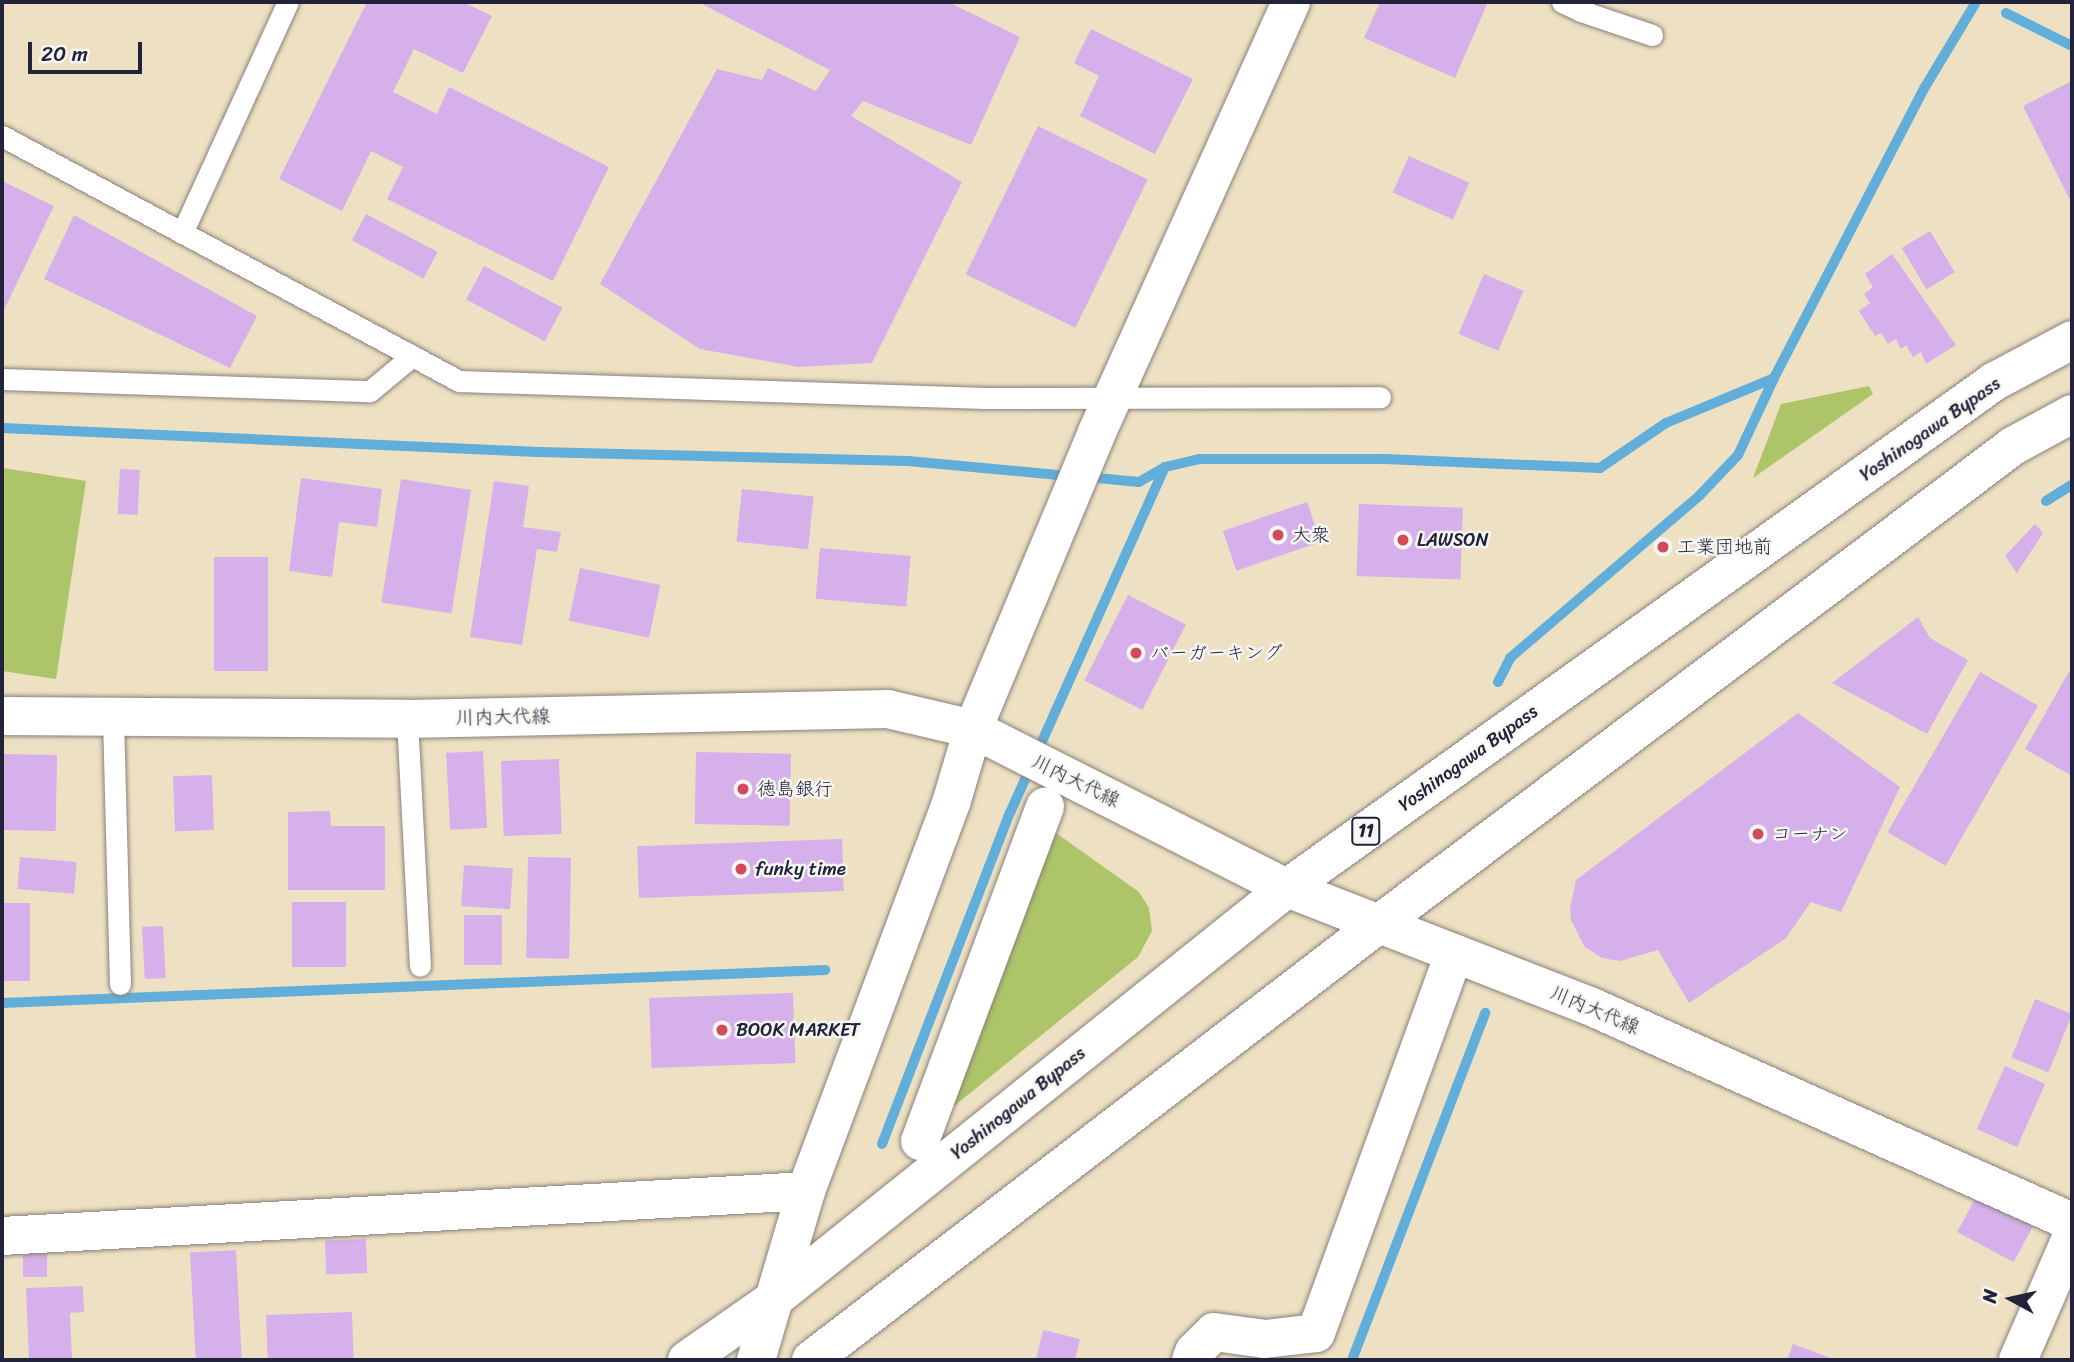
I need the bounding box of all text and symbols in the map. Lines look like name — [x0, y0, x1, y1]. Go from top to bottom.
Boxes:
scale bar — [32, 28, 145, 72]
text: 20 m — [41, 35, 88, 73]
street label: Yoshinogawa Bypass — [1855, 372, 2005, 486]
place label: 大衆 — [1292, 524, 1330, 546]
marker: 大衆 — [1270, 527, 1286, 543]
place label: LAWSON — [1417, 529, 1489, 551]
marker: LAWSON — [1395, 532, 1411, 548]
place label: 工業団地前 — [1677, 536, 1772, 558]
marker: 工業団地前 — [1655, 539, 1671, 555]
place label: バーガーキング — [1150, 642, 1283, 664]
marker: バーガーキング — [1128, 645, 1144, 661]
street label: Yoshinogawa Bypass — [1394, 700, 1542, 816]
street label: 川内大代線 — [455, 705, 551, 729]
street label: 川内大代線 — [1028, 750, 1124, 812]
place label: 徳島銀行 — [757, 778, 833, 800]
marker: 徳島銀行 — [735, 781, 751, 797]
road number: 11 — [1350, 816, 1382, 846]
place label: コーナン — [1772, 823, 1848, 845]
marker: コーナン — [1750, 826, 1766, 842]
place label: funky time — [755, 858, 847, 880]
marker: funky time — [733, 861, 749, 877]
street label: 川内大代線 — [1547, 981, 1643, 1039]
place label: BOOK MARKET — [736, 1019, 861, 1041]
marker: BOOK MARKET — [714, 1022, 730, 1038]
street label: Yoshinogawa Bypass — [946, 1042, 1090, 1164]
north arrow — [1976, 1264, 2046, 1334]
text: N — [1972, 1287, 2007, 1305]

